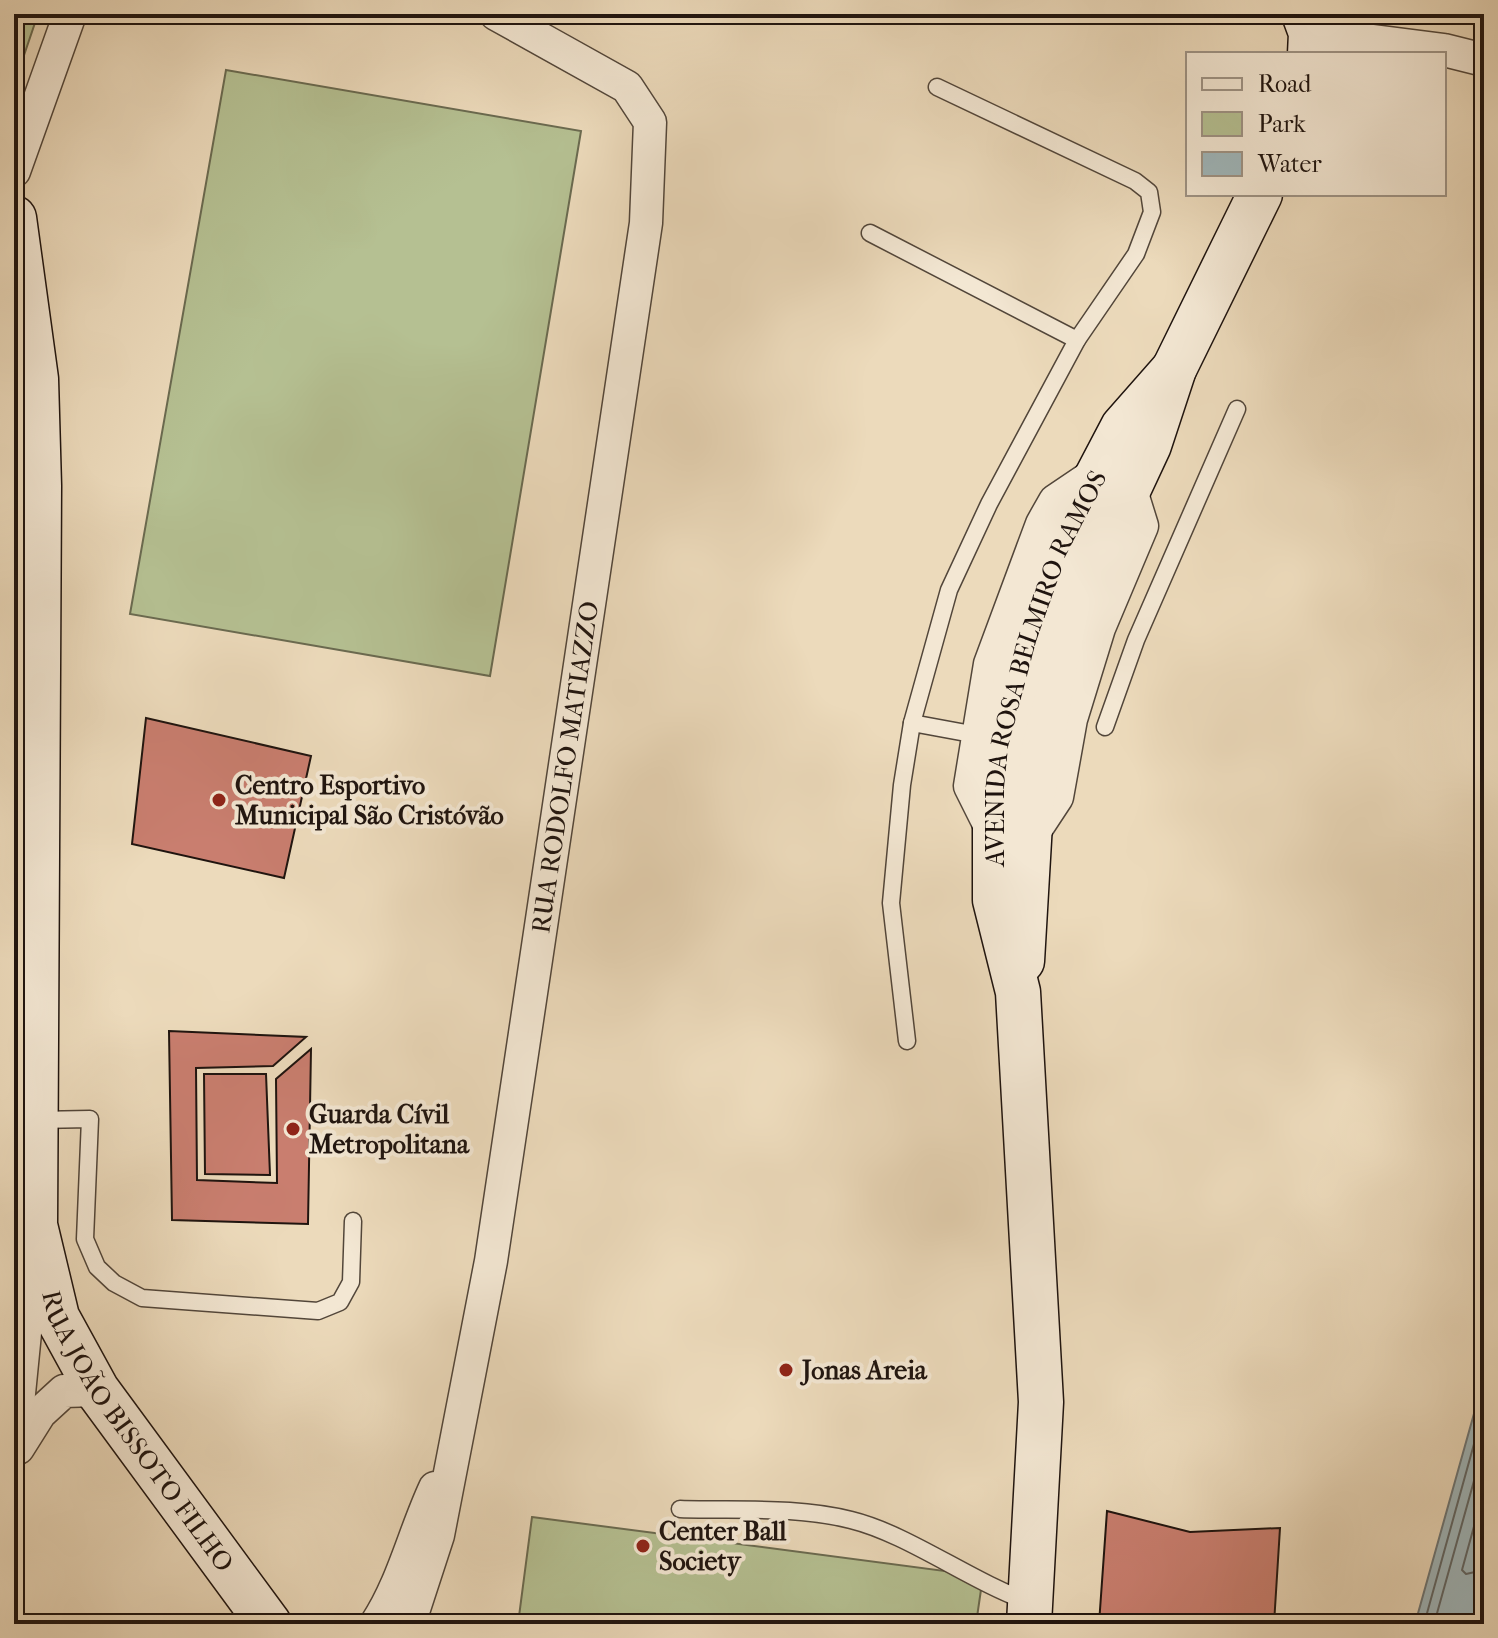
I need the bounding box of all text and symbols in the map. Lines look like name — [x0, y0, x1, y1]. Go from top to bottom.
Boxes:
legend — [1186, 52, 1446, 196]
text: Road — [1258, 70, 1312, 98]
text: Park — [1258, 110, 1306, 138]
text: Water — [1257, 150, 1322, 178]
street label: AVENIDA ROSA BELMIRO RAMOS — [980, 465, 1114, 868]
street label: RUA RODOLFO MATIAZZO — [525, 599, 605, 935]
place label: Centro Esportivo Municipal São Cristóvão — [235, 770, 504, 831]
marker: Centro Esportivo Municipal São Cristóvão — [210, 791, 228, 809]
place label: Guarda Cívil Metropolitana — [309, 1099, 470, 1160]
marker: Guarda Cívil Metropolitana — [284, 1120, 302, 1138]
street label: RUA JOÃO BISSOTO FILHO — [35, 1287, 240, 1578]
place label: Jonas Areia — [799, 1355, 928, 1386]
marker: Jonas Areia — [777, 1361, 795, 1379]
place label: Center Ball Society — [659, 1516, 787, 1577]
marker: Center Ball Society — [634, 1537, 652, 1555]

